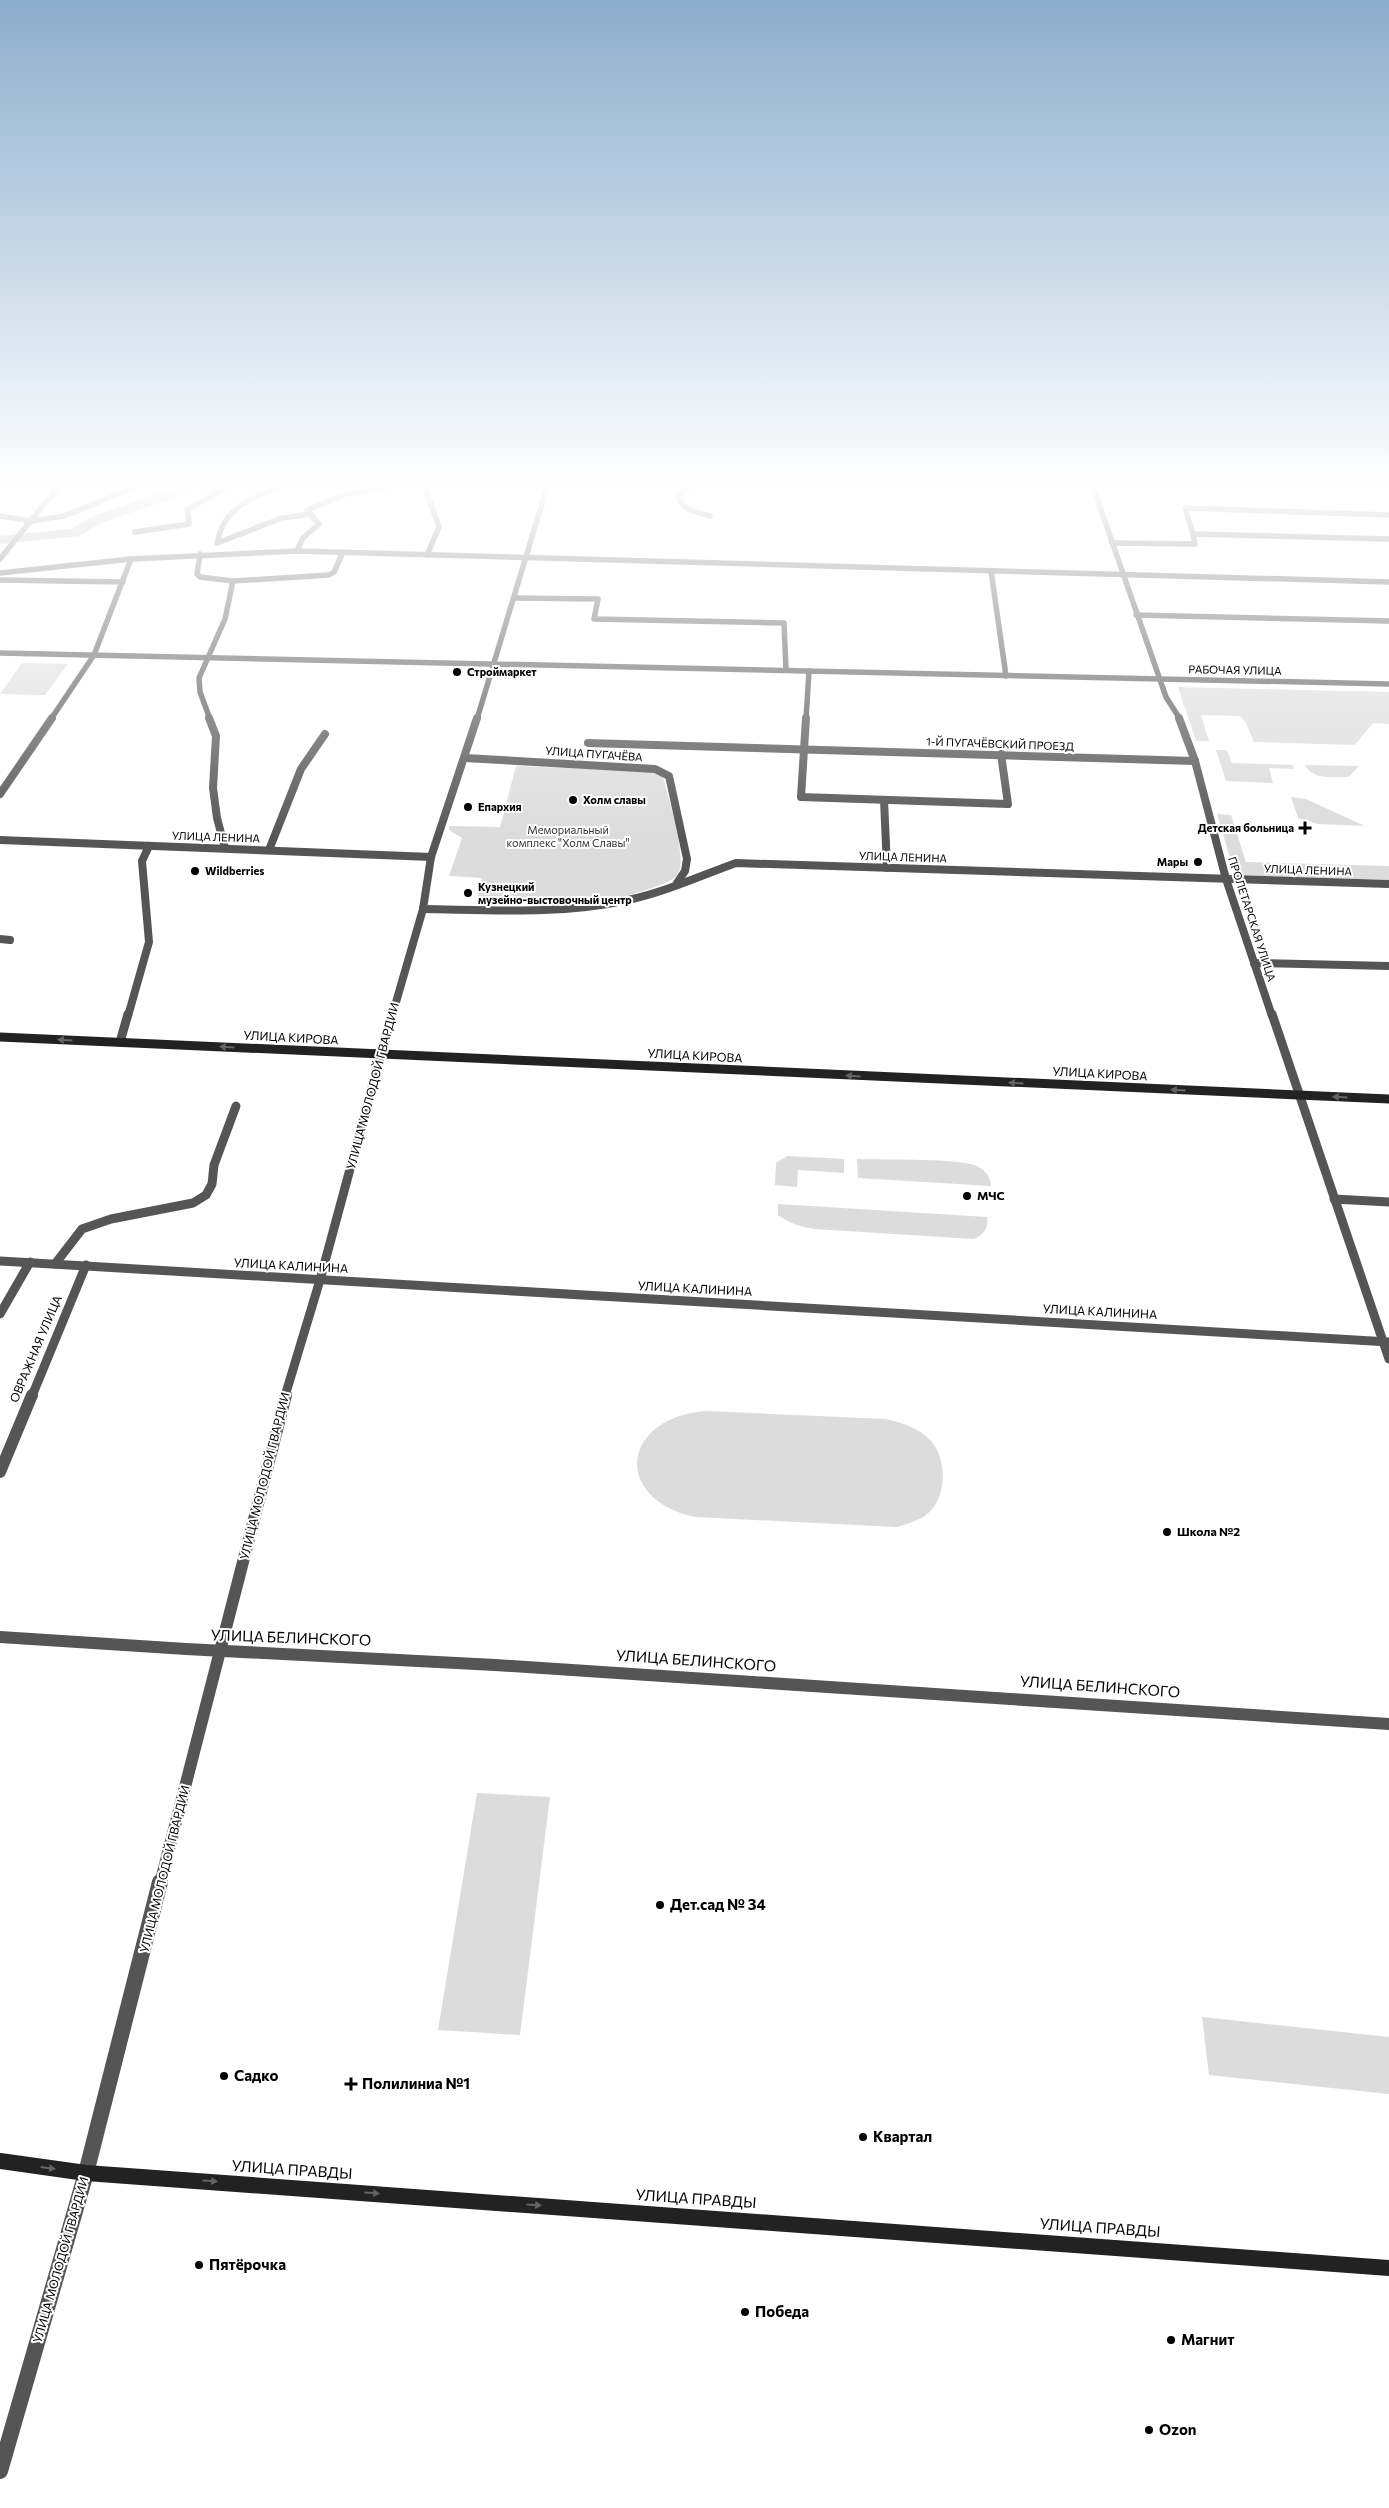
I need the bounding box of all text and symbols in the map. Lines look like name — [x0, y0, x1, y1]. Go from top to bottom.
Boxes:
street label: РАБОЧАЯ УЛИЦА — [1188, 662, 1282, 677]
place label: Строймаркет — [467, 665, 537, 678]
marker: Строймаркет — [451, 666, 463, 678]
street label: 1-Й ПУГАЧЁВСКИЙ ПРОЕЗД — [926, 733, 1075, 753]
street label: УЛИЦА ПУГАЧЁВА — [545, 743, 644, 763]
place label: Холм славы — [583, 793, 646, 806]
marker: Холм славы — [567, 794, 579, 806]
place label: Епархия — [478, 800, 522, 813]
marker: Епархия — [462, 801, 474, 813]
place label: Детская больница — [1198, 821, 1294, 834]
marker: Детская больница — [1298, 821, 1312, 835]
park label: Мемориальный комплекс "Холм Славы" — [506, 823, 630, 849]
street label: УЛИЦА ЛЕНИНА — [172, 828, 261, 845]
street label: УЛИЦА ЛЕНИНА — [859, 848, 948, 865]
place label: Мары — [1157, 855, 1188, 868]
street label: ПРОЛЕТАРСКАЯ УЛИЦА — [1226, 855, 1279, 983]
marker: Мары — [1192, 856, 1204, 868]
street label: УЛИЦА ЛЕНИНА — [1264, 861, 1353, 878]
place label: Wildberries — [205, 864, 264, 877]
marker: Wildberries — [189, 865, 201, 877]
place label: Кузнецкий музейно-выстовочный центр — [478, 880, 632, 906]
marker: Кузнецкий музейно-выстовочный центр — [462, 887, 474, 899]
street label: УЛИЦА МОЛОДОЙ ГВАРДИИ — [343, 1001, 401, 1171]
street label: УЛИЦА КИРОВА — [243, 1028, 339, 1046]
one-way arrow — [56, 1035, 72, 1043]
one-way arrow — [219, 1042, 235, 1050]
street label: УЛИЦА КИРОВА — [647, 1046, 743, 1064]
street label: УЛИЦА КИРОВА — [1052, 1064, 1148, 1082]
one-way arrow — [845, 1071, 861, 1079]
one-way arrow — [1007, 1078, 1023, 1086]
one-way arrow — [1170, 1086, 1186, 1094]
one-way arrow — [1332, 1093, 1348, 1101]
place label: МЧС — [977, 1188, 1005, 1202]
marker: МЧС — [961, 1190, 973, 1202]
street label: УЛИЦА КАЛИНИНА — [233, 1255, 349, 1275]
street label: УЛИЦА КАЛИНИНА — [637, 1278, 753, 1298]
street label: ОВРАЖНАЯ УЛИЦА — [6, 1293, 64, 1404]
street label: УЛИЦА КАЛИНИНА — [1042, 1301, 1158, 1321]
street label: УЛИЦА МОЛОДОЙ ГВАРДИИ — [236, 1391, 292, 1561]
place label: Школа №2 — [1177, 1524, 1240, 1538]
marker: Школа №2 — [1161, 1526, 1173, 1538]
street label: УЛИЦА БЕЛИНСКОГО — [211, 1625, 372, 1649]
street label: УЛИЦА БЕЛИНСКОГО — [615, 1645, 777, 1675]
street label: УЛИЦА БЕЛИНСКОГО — [1019, 1671, 1181, 1701]
street label: УЛИЦА МОЛОДОЙ ГВАРДИИ — [136, 1784, 192, 1954]
place label: Дет.сад № 34 — [670, 1895, 766, 1913]
marker: Дет.сад № 34 — [654, 1899, 666, 1911]
place label: Садко — [234, 2066, 278, 2084]
marker: Садко — [218, 2070, 230, 2082]
place label: Полилиниа №1 — [362, 2074, 470, 2092]
marker: Полилиниа №1 — [344, 2077, 358, 2091]
place label: Квартал — [873, 2127, 932, 2145]
marker: Квартал — [857, 2131, 869, 2143]
street label: УЛИЦА ПРАВДЫ — [231, 2156, 353, 2182]
one-way arrow — [41, 2164, 57, 2172]
street label: УЛИЦА МОЛОДОЙ ГВАРДИИ — [30, 2175, 91, 2344]
one-way arrow — [202, 2178, 218, 2186]
street label: УЛИЦА ПРАВДЫ — [635, 2185, 757, 2211]
one-way arrow — [365, 2189, 381, 2197]
one-way arrow — [527, 2201, 543, 2209]
street label: УЛИЦА ПРАВДЫ — [1039, 2214, 1161, 2240]
place label: Пятёрочка — [209, 2255, 286, 2273]
marker: Пятёрочка — [193, 2259, 205, 2271]
place label: Победа — [755, 2302, 809, 2320]
marker: Победа — [739, 2306, 751, 2318]
place label: Магнит — [1181, 2330, 1234, 2348]
marker: Магнит — [1165, 2334, 1177, 2346]
place label: Ozon — [1159, 2420, 1197, 2438]
marker: Ozon — [1143, 2424, 1155, 2436]

